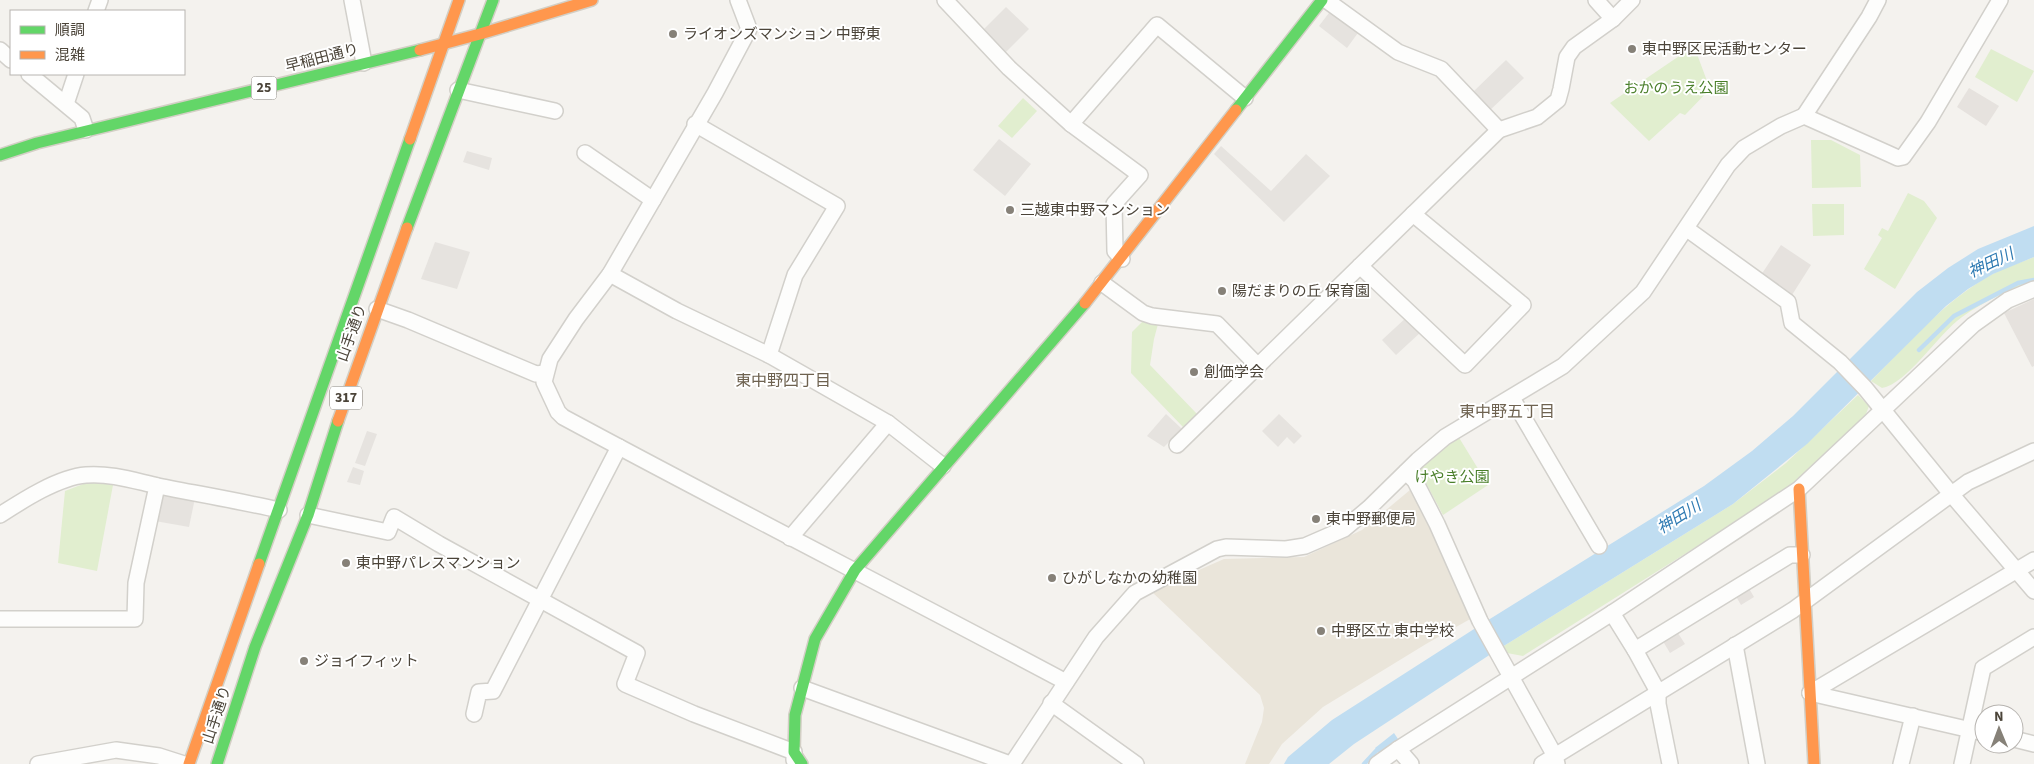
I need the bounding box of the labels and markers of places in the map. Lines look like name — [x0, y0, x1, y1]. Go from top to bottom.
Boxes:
place label: ライオンズマンション 中野東 — [683, 24, 881, 45]
marker: ライオンズマンション 中野東 — [667, 28, 679, 40]
place label: 東中野区民活動センター — [1642, 39, 1807, 60]
marker: 東中野区民活動センター — [1626, 43, 1638, 55]
place label: 三越東中野マンション — [1020, 200, 1170, 221]
marker: 三越東中野マンション — [1004, 204, 1016, 216]
place label: 陽だまりの丘 保育園 — [1232, 281, 1370, 302]
marker: 陽だまりの丘 保育園 — [1216, 285, 1228, 297]
place label: 創価学会 — [1204, 362, 1264, 383]
marker: 創価学会 — [1188, 366, 1200, 378]
place label: 東中野郵便局 — [1326, 509, 1416, 530]
marker: 東中野郵便局 — [1310, 513, 1322, 525]
place label: 東中野パレスマンション — [356, 553, 521, 574]
marker: 東中野パレスマンション — [340, 557, 352, 569]
place label: ひがしなかの幼稚園 — [1062, 568, 1197, 589]
marker: ひがしなかの幼稚園 — [1046, 572, 1058, 584]
place label: 中野区立 東中学校 — [1331, 621, 1454, 642]
marker: 中野区立 東中学校 — [1315, 625, 1327, 637]
place label: ジョイフィット — [314, 651, 419, 672]
marker: ジョイフィット — [298, 655, 310, 667]

